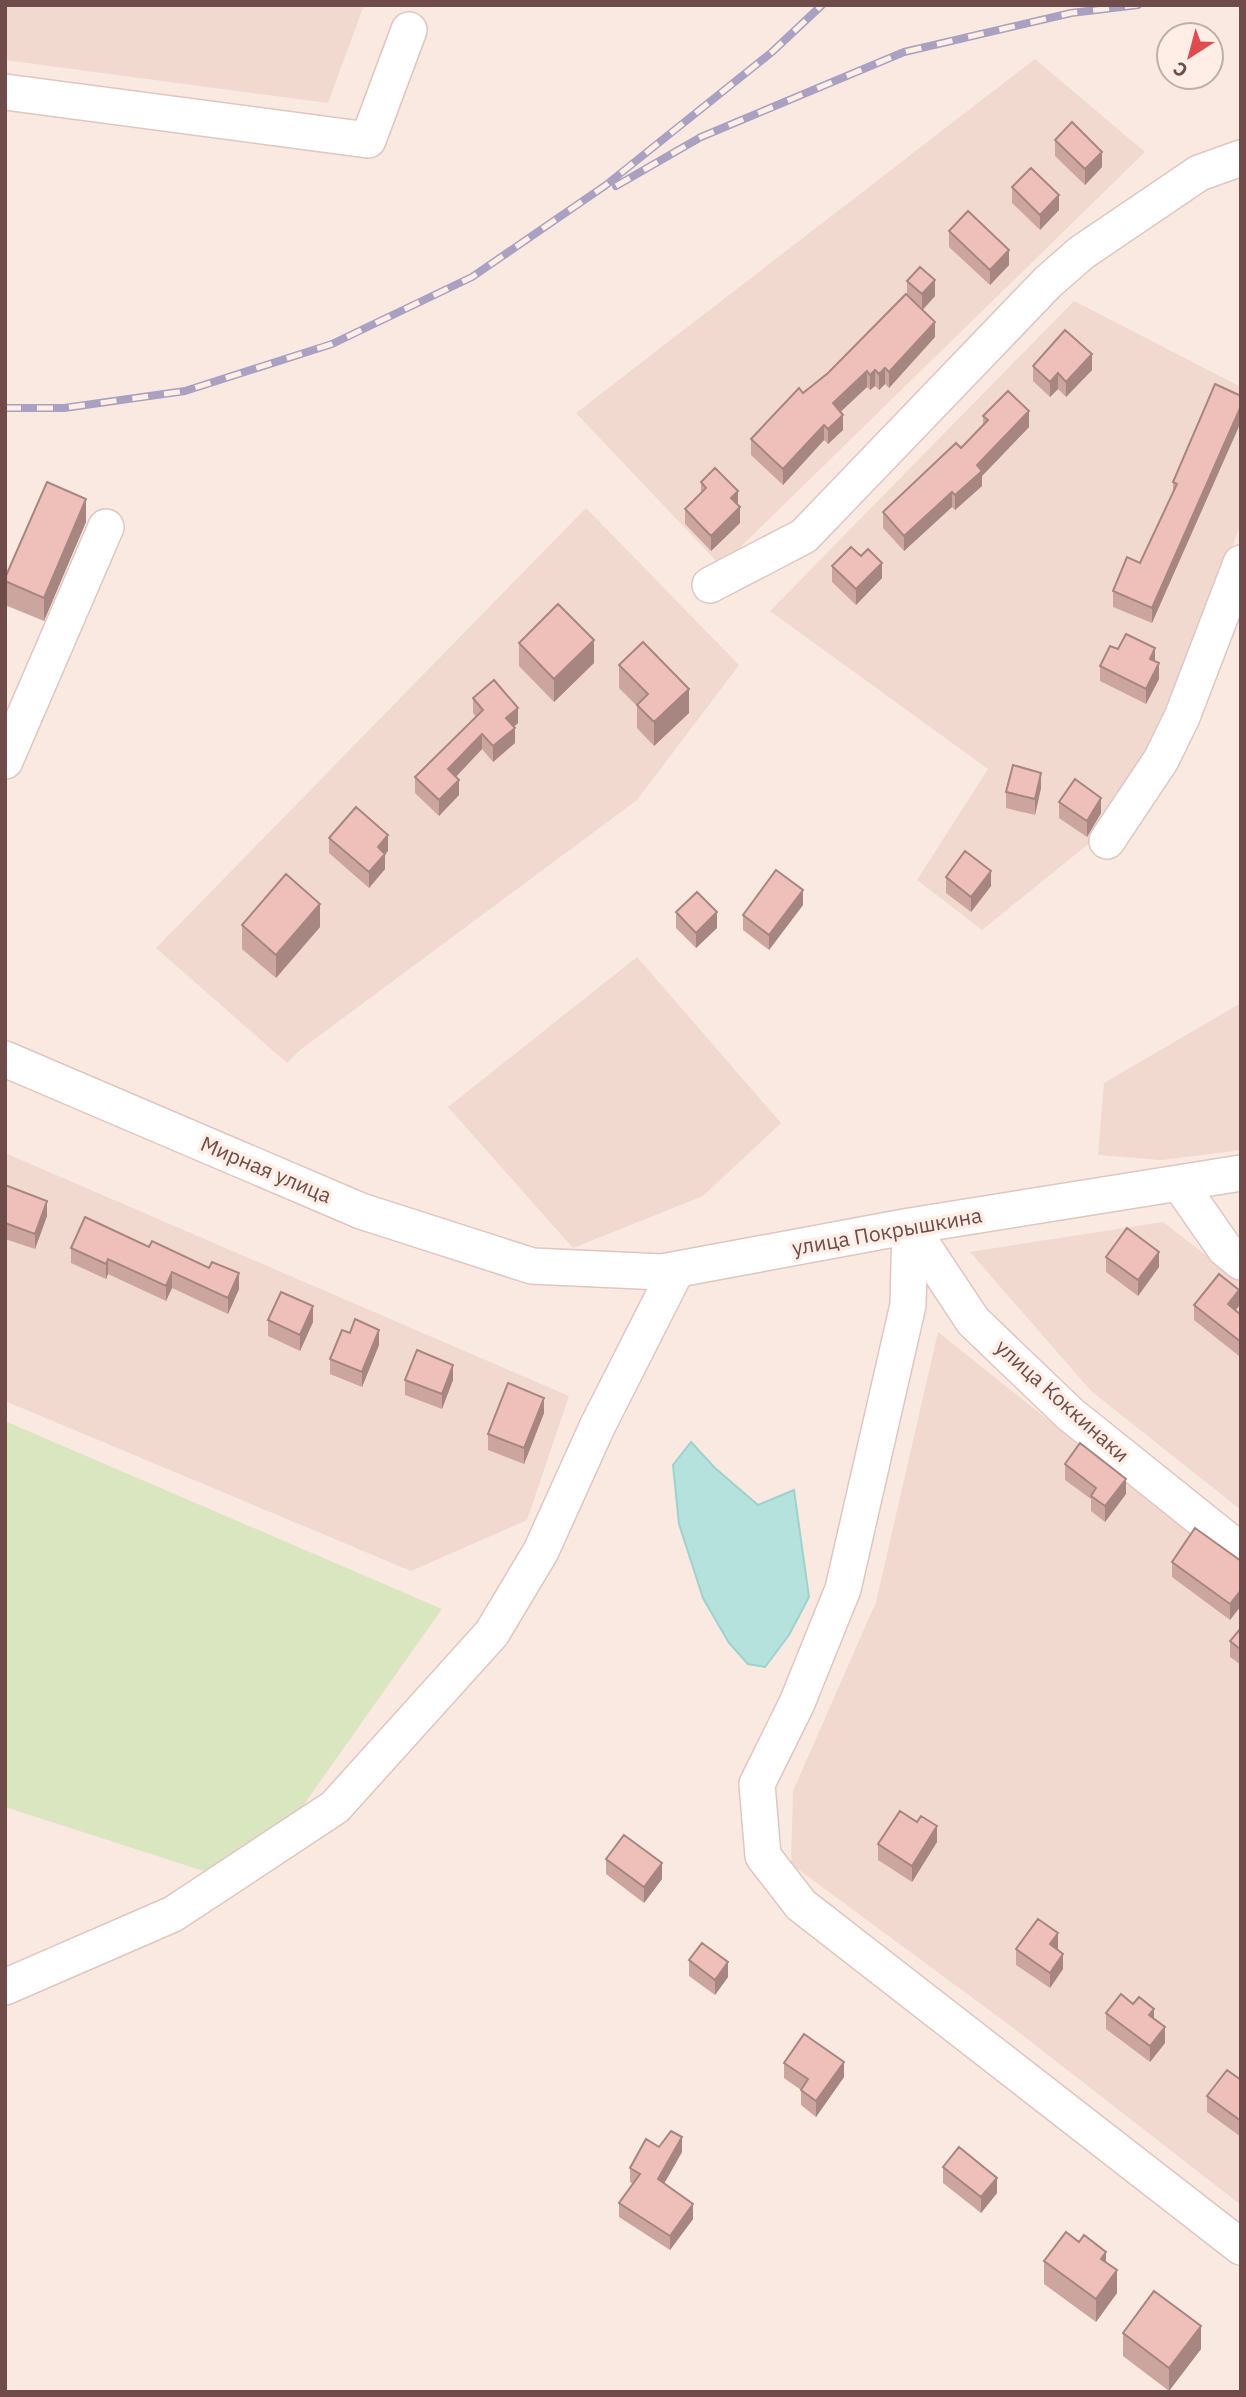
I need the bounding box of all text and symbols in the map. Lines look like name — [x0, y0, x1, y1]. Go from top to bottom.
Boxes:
north arrow — [1155, 21, 1225, 91]
text: С — [1168, 56, 1192, 83]
street label: Мирная улица — [197, 1129, 336, 1209]
street label: улица Покрышкина — [790, 1201, 984, 1262]
street label: улица Коккинаки — [990, 1333, 1136, 1468]

